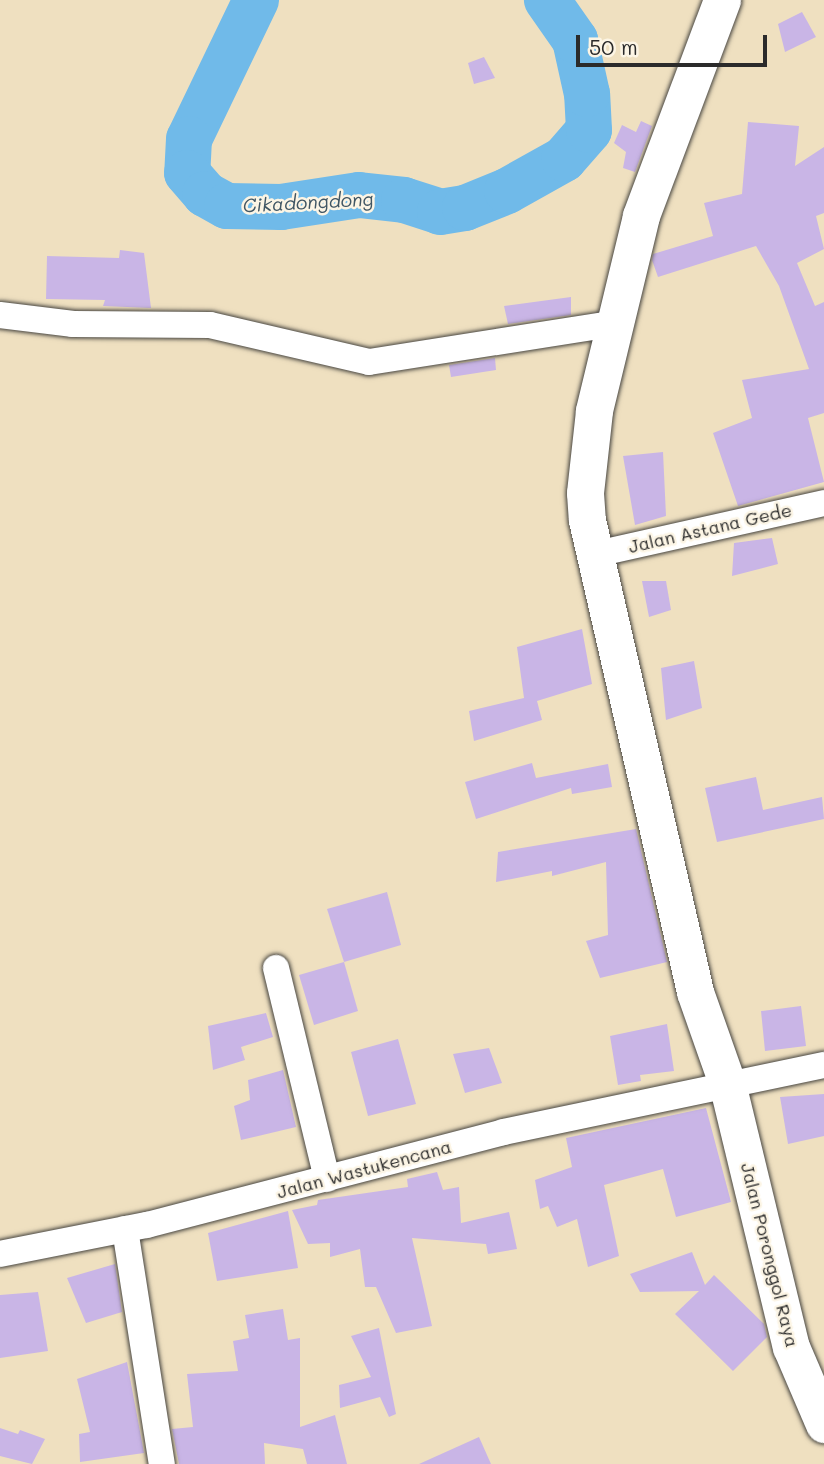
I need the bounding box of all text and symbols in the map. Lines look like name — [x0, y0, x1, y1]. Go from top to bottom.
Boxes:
scale bar — [579, 21, 770, 65]
text: 50 m — [589, 33, 638, 60]
water label: Cikadongdong — [242, 187, 374, 217]
street label: Jalan Astana Gede — [626, 499, 794, 557]
street label: Jalan Wastukencana — [274, 1135, 454, 1203]
street label: Jalan Poronggol Raya — [737, 1161, 803, 1349]

